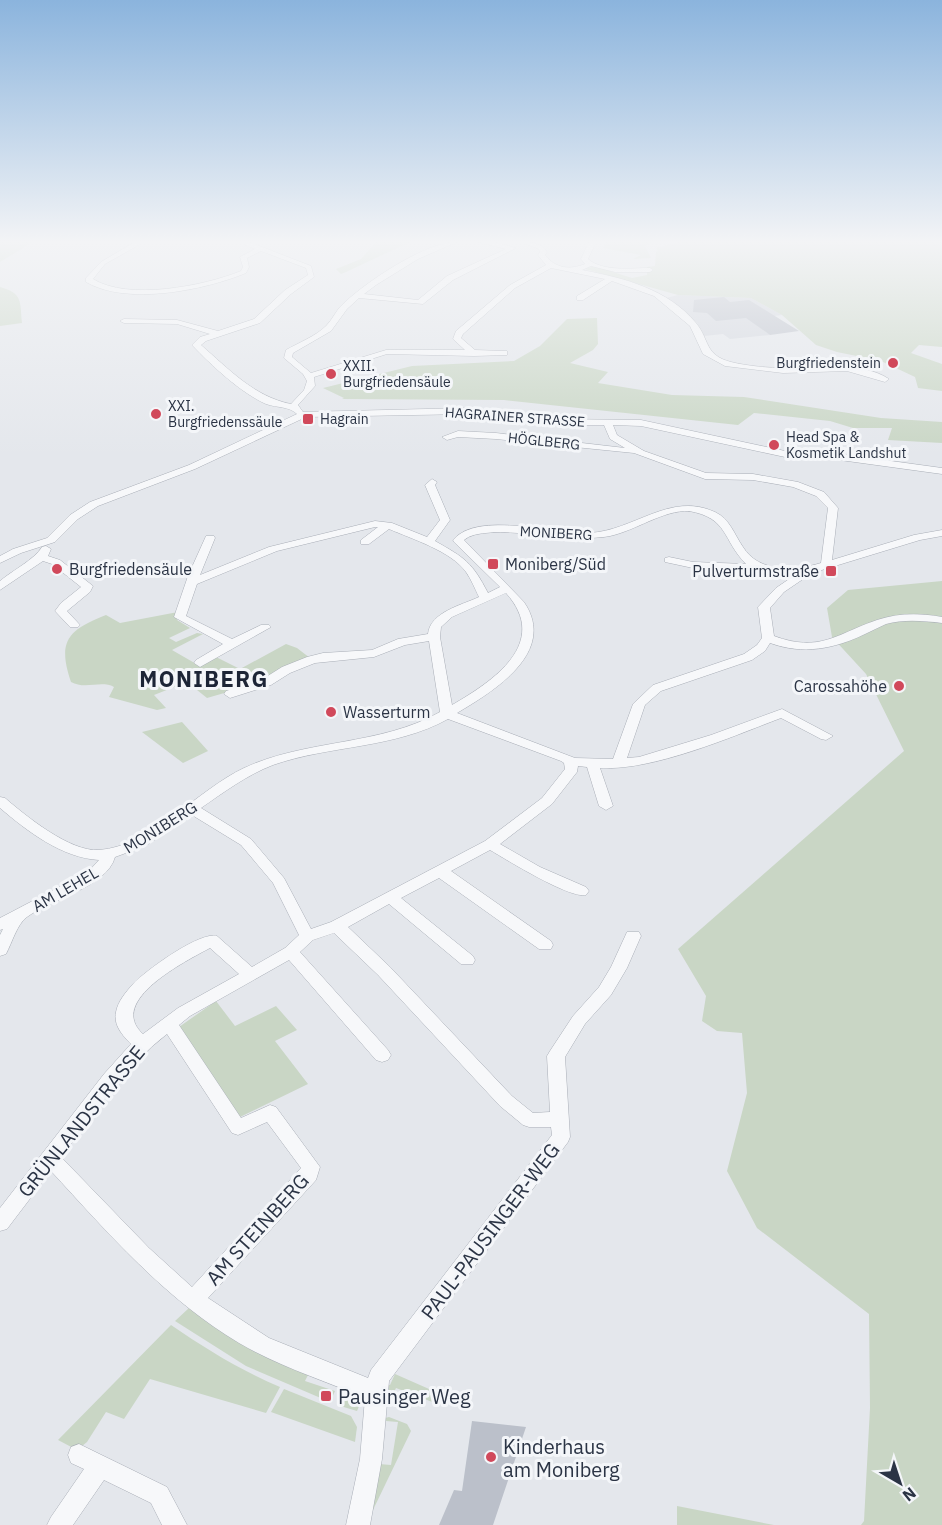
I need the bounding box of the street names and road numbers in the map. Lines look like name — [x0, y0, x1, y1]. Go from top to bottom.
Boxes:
street label: HAGRAINER STRASSE — [444, 403, 586, 431]
street label: HÖGLBERG — [507, 428, 581, 454]
street label: MONIBERG — [519, 522, 593, 544]
street label: MONIBERG — [120, 797, 200, 857]
street label: AM LEHEL — [28, 862, 102, 916]
street label: GRÜNLANDSTRASSE — [11, 1039, 151, 1203]
street label: PAUL-PAUSINGER-WEG — [415, 1137, 565, 1325]
street label: AM STEINBERG — [200, 1167, 314, 1291]

